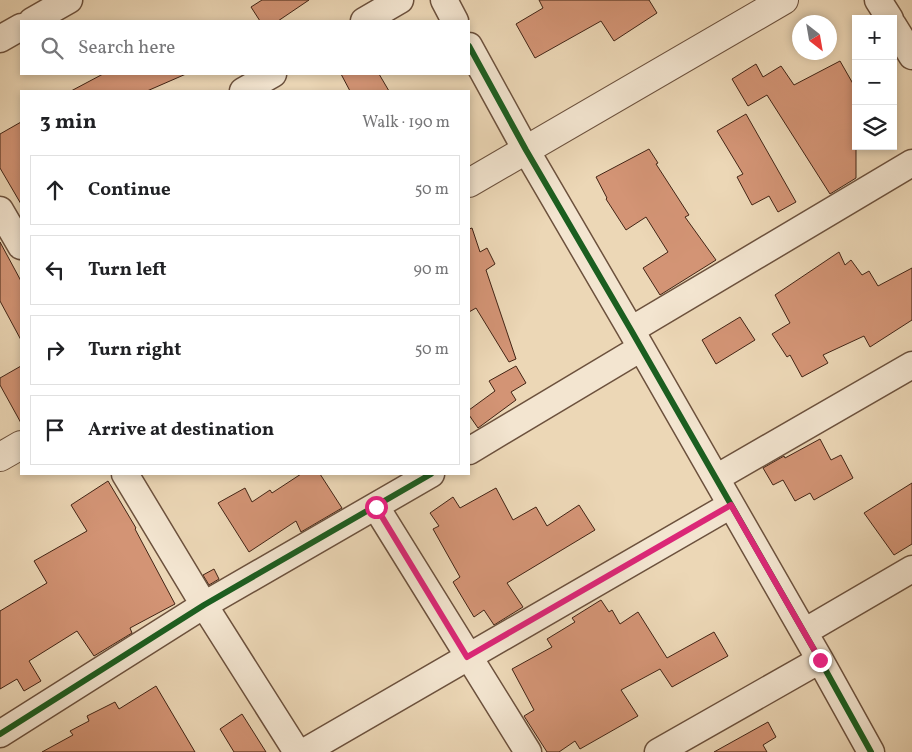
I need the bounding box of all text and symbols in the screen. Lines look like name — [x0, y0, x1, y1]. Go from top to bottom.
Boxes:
north arrow — [792, 15, 837, 60]
map controls — [852, 15, 897, 150]
button: + — [852, 15, 897, 60]
search box — [20, 20, 470, 75]
icon: search — [38, 34, 66, 62]
text: Search here — [78, 35, 175, 61]
button: − — [852, 60, 897, 105]
button: layers — [852, 105, 897, 150]
text: 3 min — [40, 108, 96, 137]
text: Walk · 190 m — [362, 112, 450, 134]
icon: ahead — [41, 176, 69, 204]
text: Continue — [88, 177, 171, 203]
text: 50 m — [415, 179, 449, 201]
icon: left — [41, 256, 69, 284]
text: Turn left — [88, 257, 167, 283]
text: 90 m — [413, 259, 449, 281]
icon: right — [41, 336, 69, 364]
text: Turn right — [88, 337, 181, 363]
text: 50 m — [415, 339, 449, 361]
icon: arrive — [41, 416, 69, 444]
text: Arrive at destination — [88, 417, 274, 443]
route start — [365, 496, 388, 519]
route end — [809, 649, 832, 672]

